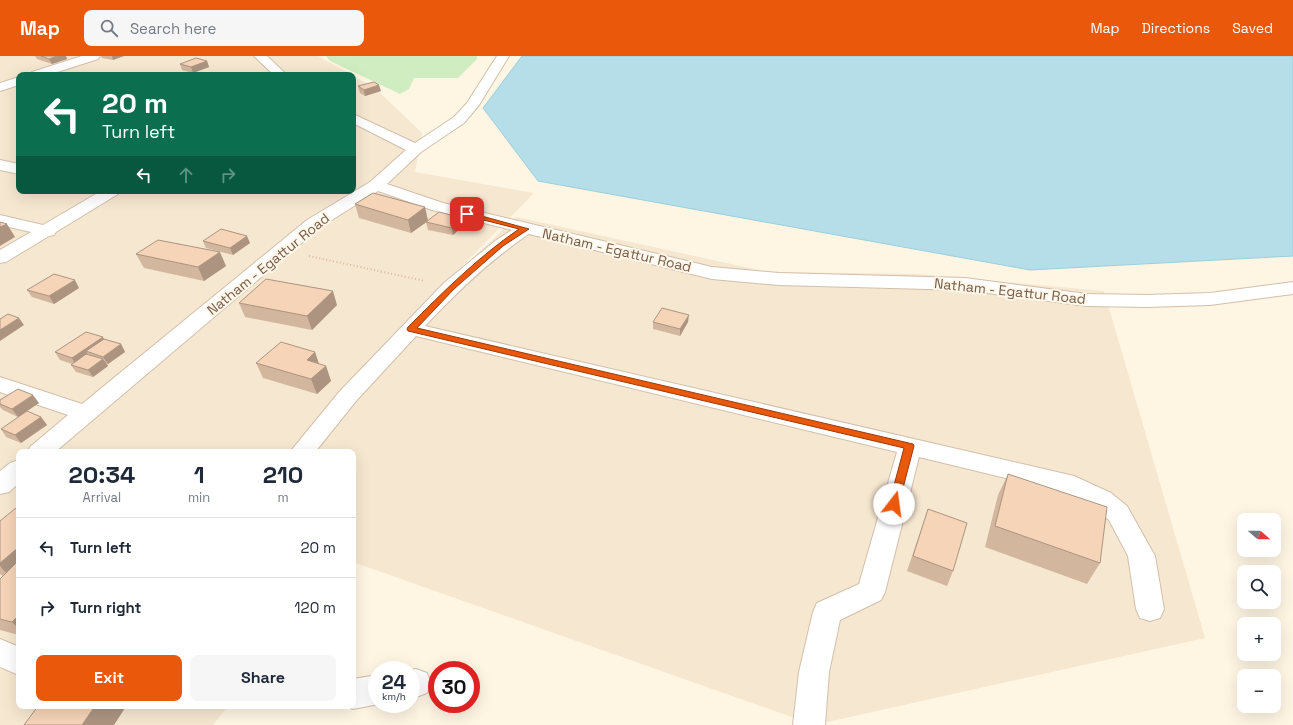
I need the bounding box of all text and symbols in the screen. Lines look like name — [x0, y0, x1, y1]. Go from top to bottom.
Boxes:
search box — [84, 10, 364, 46]
text: Map — [20, 16, 60, 41]
icon: search — [98, 17, 120, 39]
text: Search here — [130, 19, 216, 38]
text: Map — [1090, 19, 1120, 37]
text: Directions — [1142, 19, 1210, 37]
text: Saved — [1232, 19, 1273, 37]
text: 20 m — [102, 85, 168, 121]
icon: left — [36, 88, 88, 140]
text: Turn left — [102, 120, 175, 143]
icon: left — [133, 164, 155, 186]
icon: ahead — [175, 164, 197, 186]
icon: right — [217, 164, 239, 186]
pin — [450, 197, 484, 231]
icon: arrive — [456, 203, 478, 225]
street label: Natham - Egattur Road — [203, 209, 333, 319]
street label: Natham - Egattur Road — [541, 224, 693, 276]
street label: Natham - Egattur Road — [933, 274, 1087, 308]
text: 20:34 — [69, 459, 135, 490]
text: 1 — [194, 459, 204, 490]
text: 210 — [263, 459, 303, 490]
position arrow — [873, 483, 915, 525]
text: Arrival — [83, 489, 121, 506]
text: min — [188, 489, 210, 506]
text: m — [278, 489, 289, 506]
north arrow — [1237, 513, 1281, 557]
map controls — [1237, 513, 1281, 713]
icon: left — [36, 537, 58, 559]
text: Turn left — [70, 538, 132, 557]
text: 20 m — [301, 538, 336, 557]
button: search — [1237, 565, 1281, 609]
icon: right — [36, 597, 58, 619]
text: Turn right — [70, 598, 141, 617]
text: 120 m — [294, 598, 336, 617]
button: + — [1237, 617, 1281, 661]
button: Exit — [36, 655, 182, 701]
button: Share — [190, 655, 336, 701]
speed limit sign: 30 — [428, 661, 480, 713]
text: 24 — [382, 669, 406, 695]
button: − — [1237, 669, 1281, 713]
text: km/h — [382, 690, 406, 703]

